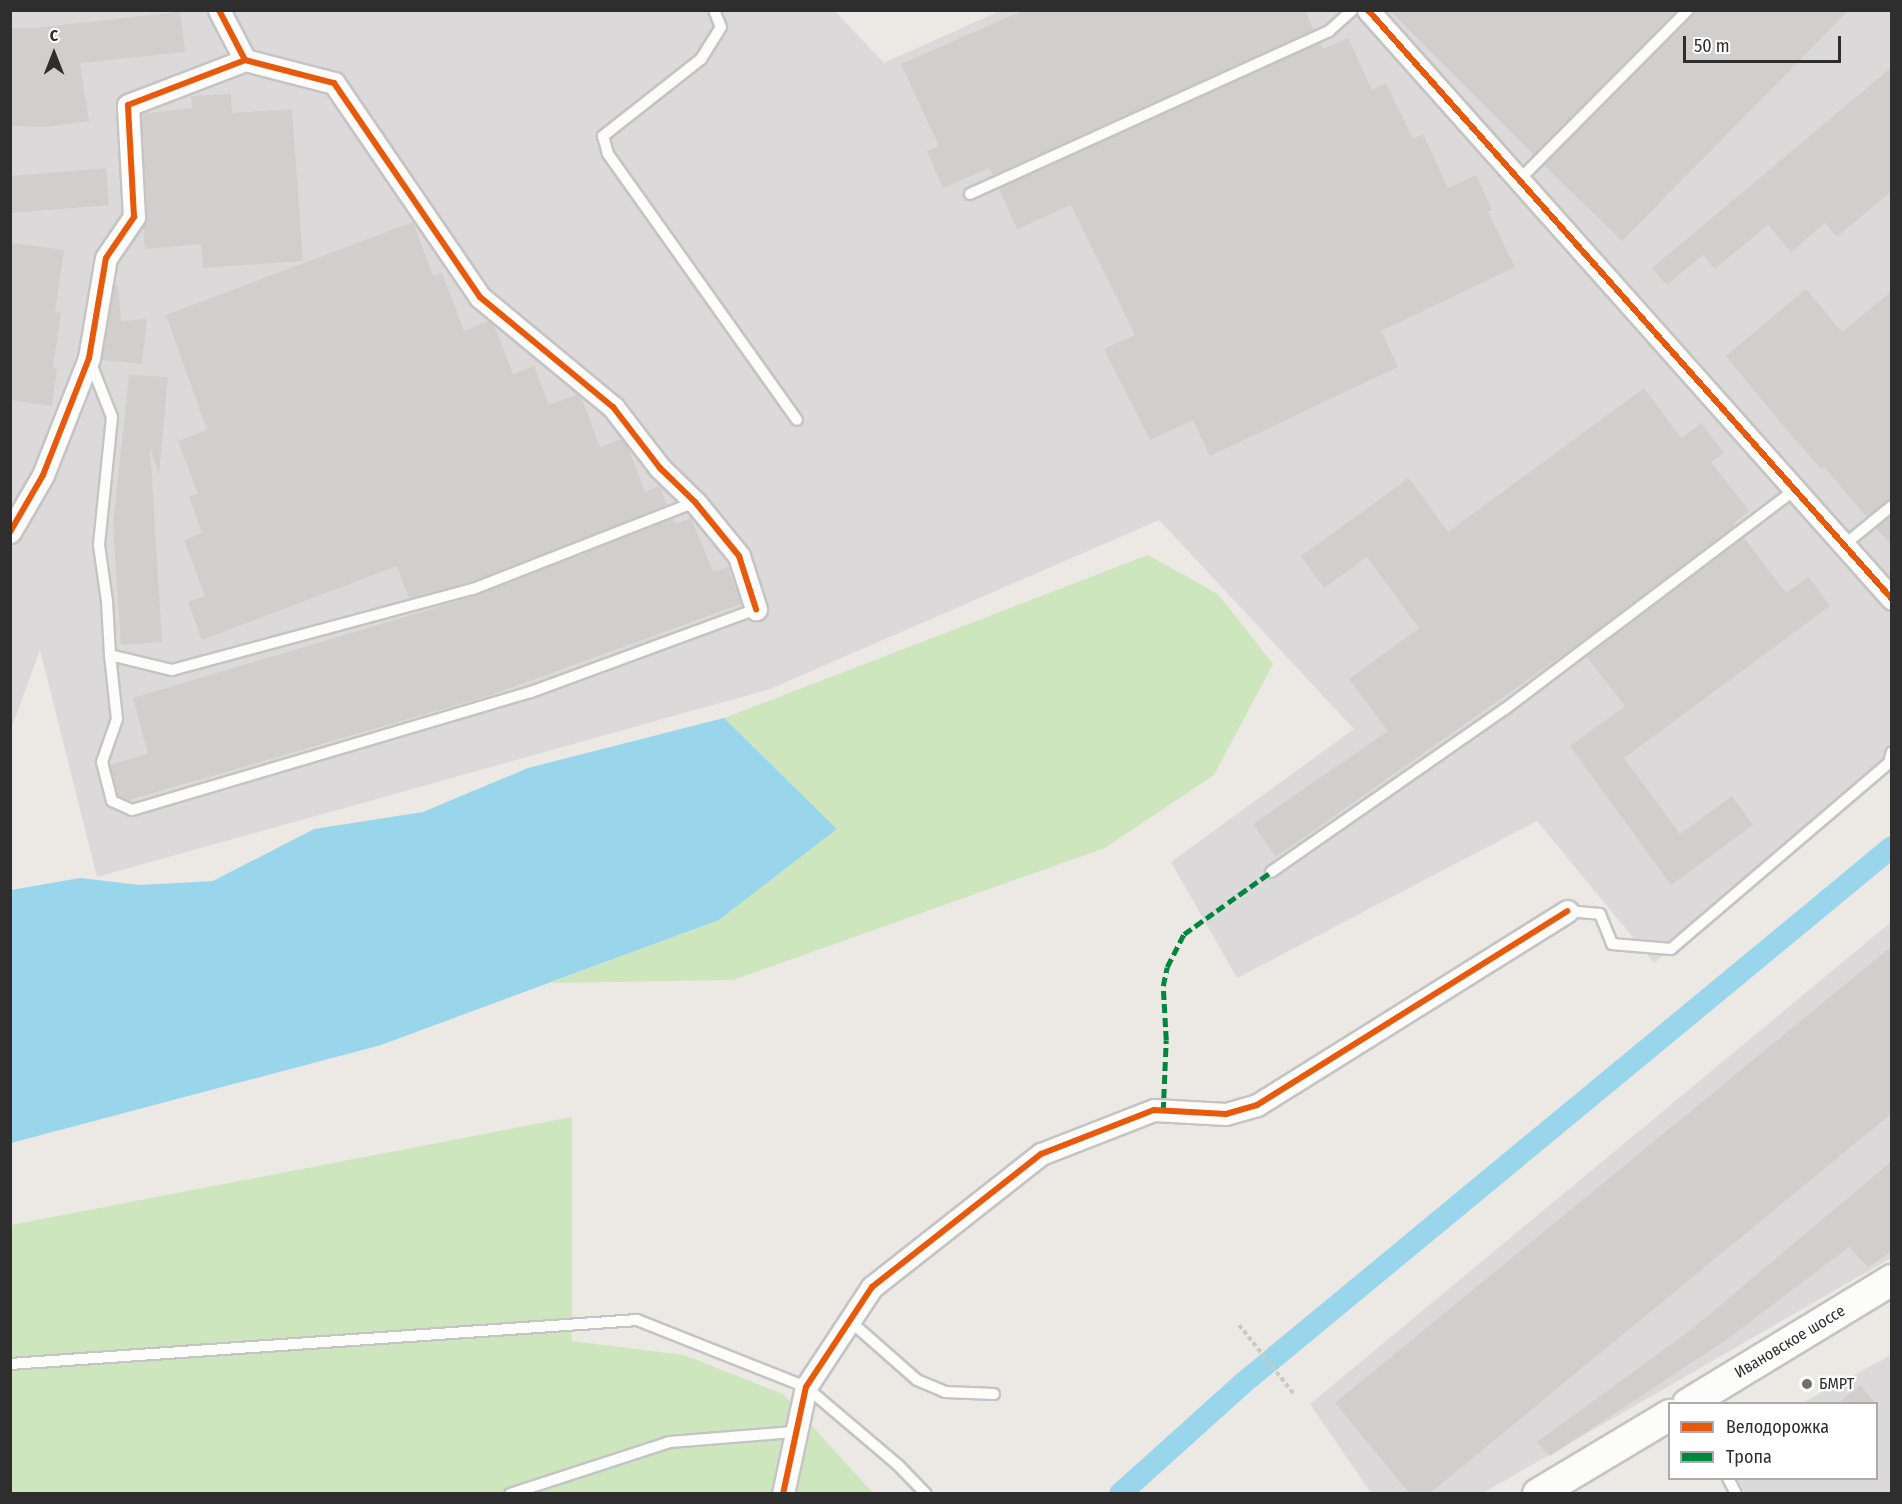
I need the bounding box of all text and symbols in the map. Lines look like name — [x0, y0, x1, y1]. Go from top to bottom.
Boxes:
north arrow — [24, 24, 84, 84]
scale bar — [1686, 24, 1844, 62]
text: С — [50, 26, 58, 45]
text: 50 m — [1694, 35, 1730, 57]
street label: Ивановское шоссе — [1731, 1301, 1849, 1383]
place label: БМРТ — [1819, 1374, 1854, 1394]
marker: БМРТ — [1800, 1377, 1814, 1391]
legend — [1668, 1402, 1878, 1480]
text: Велодорожка — [1726, 1416, 1829, 1438]
text: Тропа — [1726, 1446, 1772, 1468]

